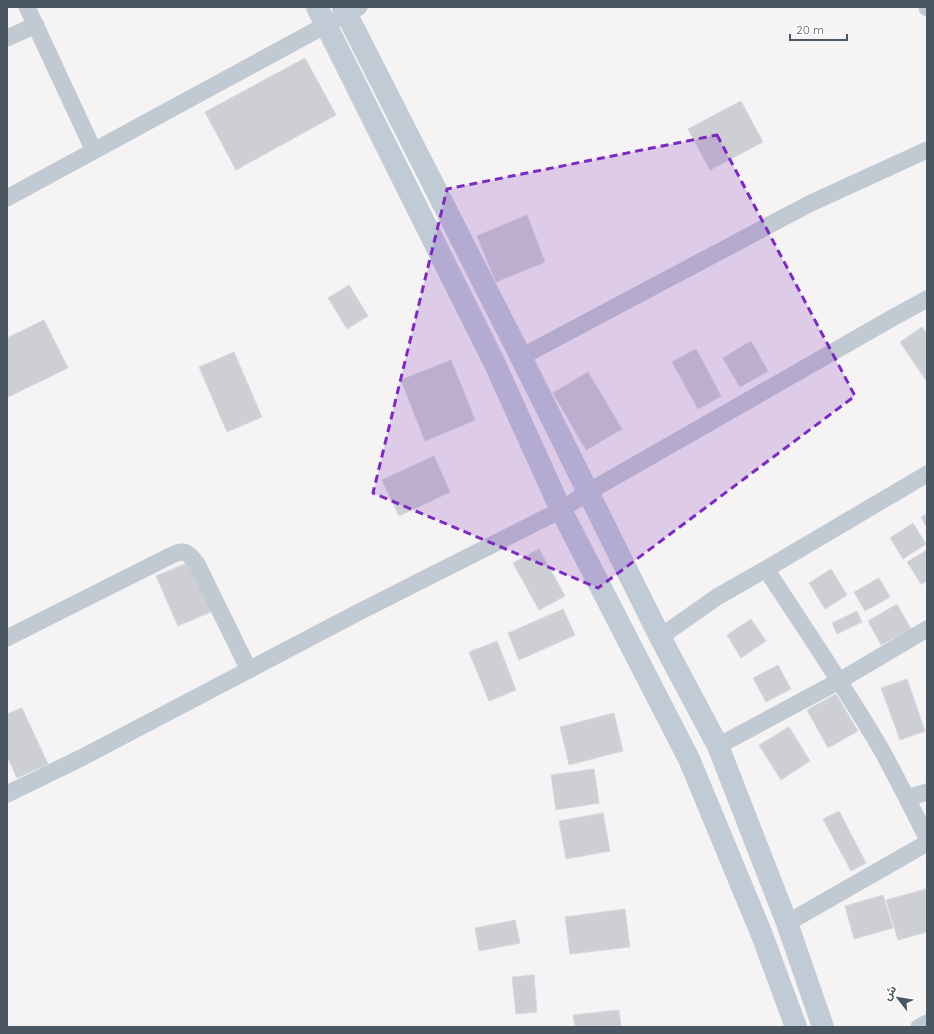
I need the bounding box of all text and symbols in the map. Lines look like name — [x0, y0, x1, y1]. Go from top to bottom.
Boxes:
scale bar — [790, 16, 847, 42]
text: 20 m — [796, 22, 824, 37]
north arrow — [878, 978, 918, 1018]
text: ش — [880, 983, 899, 1003]

